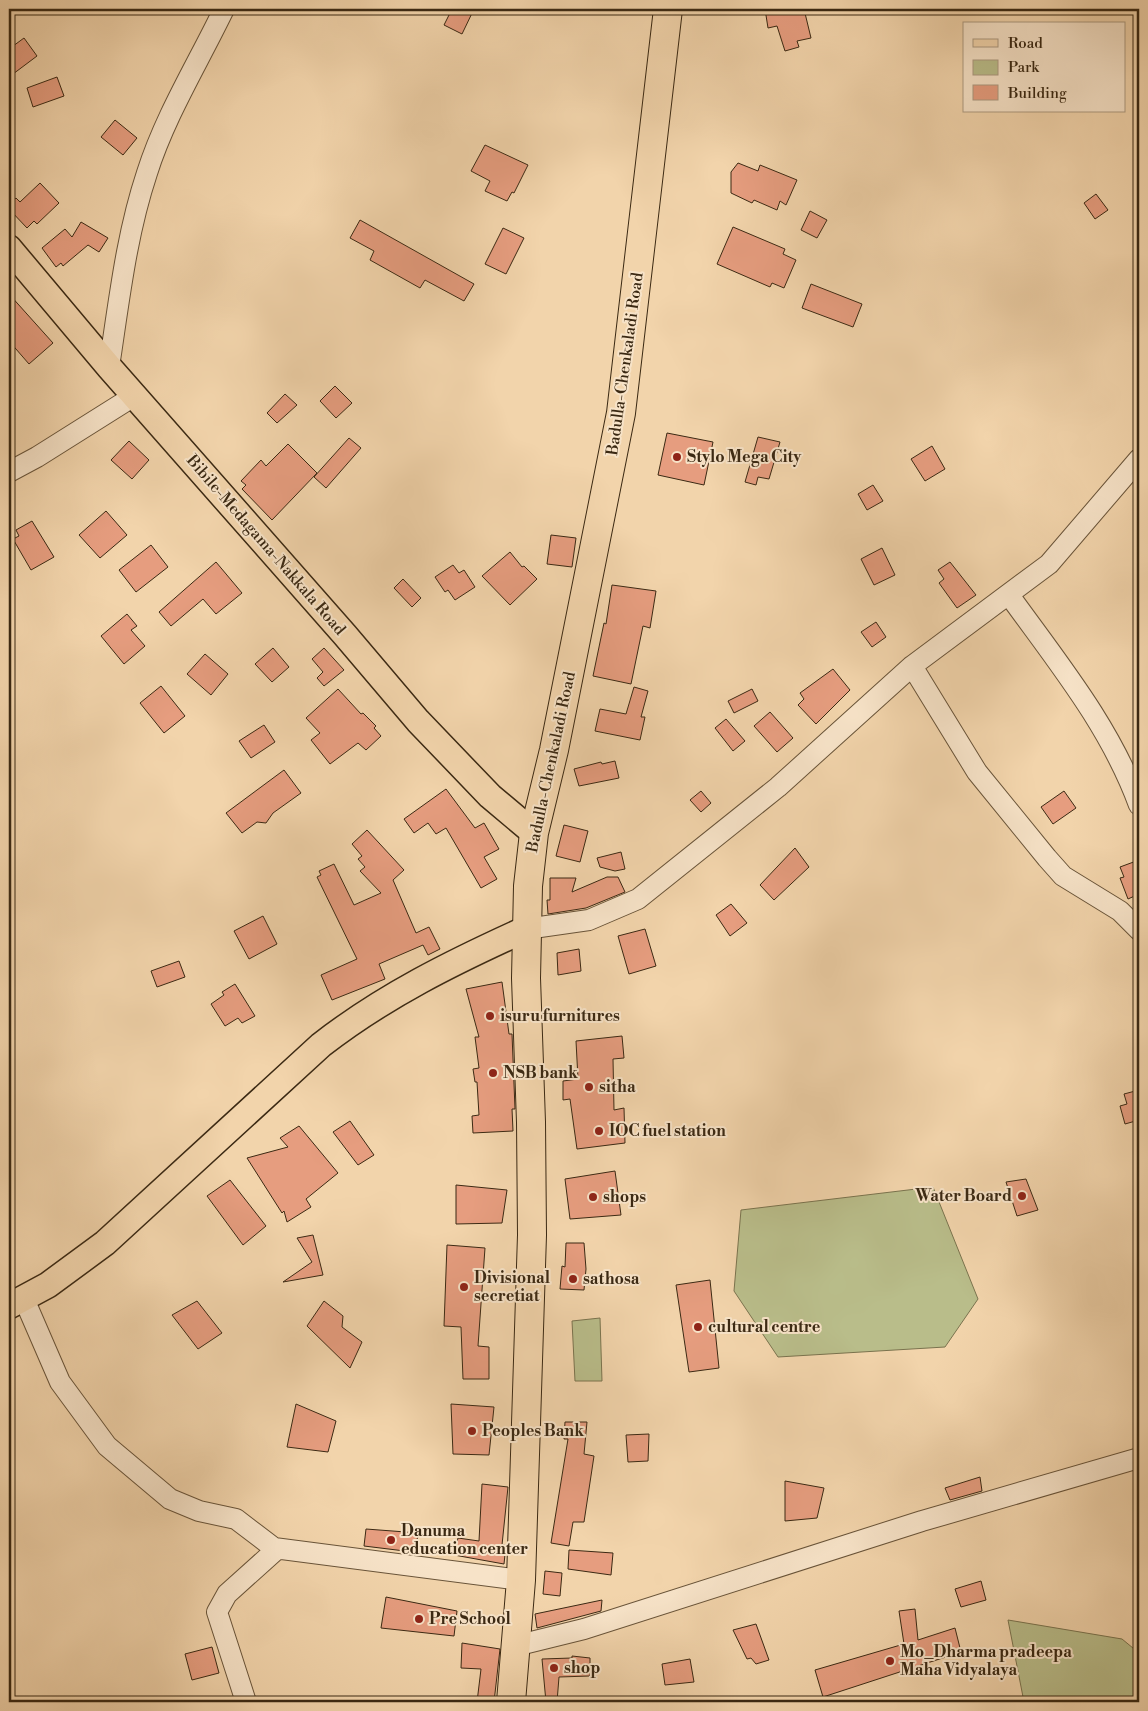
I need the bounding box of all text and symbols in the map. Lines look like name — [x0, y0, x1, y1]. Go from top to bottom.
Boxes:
legend — [963, 22, 1126, 112]
text: Road — [1008, 34, 1043, 53]
text: Park — [1008, 58, 1040, 77]
text: Building — [1007, 84, 1067, 103]
street label: Badulla-Chenkaladi Road — [602, 271, 648, 458]
place label: Stylo Mega City — [687, 447, 802, 467]
street label: Bibile-Medagama-Nakkala Road — [182, 450, 350, 639]
marker: Stylo Mega City — [671, 451, 683, 463]
street label: Badulla-Chenkaladi Road — [522, 670, 580, 855]
place label: isuru furnitures — [500, 1006, 620, 1026]
marker: isuru furnitures — [484, 1010, 496, 1022]
place label: NSB bank — [503, 1063, 579, 1083]
marker: NSB bank — [487, 1067, 499, 1079]
place label: sitha — [599, 1077, 636, 1097]
marker: sitha — [583, 1081, 595, 1093]
place label: IOC fuel station — [609, 1121, 726, 1141]
marker: IOC fuel station — [593, 1125, 605, 1137]
place label: Water Board — [914, 1186, 1012, 1206]
place label: shops — [603, 1187, 646, 1207]
marker: Water Board — [1016, 1190, 1028, 1202]
marker: shops — [587, 1191, 599, 1203]
place label: Divisional secretiat — [474, 1268, 551, 1306]
place label: sathosa — [583, 1269, 640, 1289]
marker: sathosa — [567, 1273, 579, 1285]
marker: Divisional secretiat — [458, 1281, 470, 1293]
place label: cultural centre — [708, 1317, 821, 1337]
marker: cultural centre — [692, 1321, 704, 1333]
place label: Peoples Bank — [482, 1421, 585, 1441]
marker: Peoples Bank — [466, 1425, 478, 1437]
place label: Danuma education center — [401, 1521, 528, 1559]
marker: Danuma education center — [385, 1534, 397, 1546]
place label: Pre School — [429, 1609, 512, 1629]
marker: Pre School — [413, 1613, 425, 1625]
place label: Mo_Dharma pradeepa Maha Vidyalaya — [900, 1642, 1072, 1680]
marker: Mo_Dharma pradeepa Maha Vidyalaya — [884, 1655, 896, 1667]
place label: shop — [564, 1658, 600, 1678]
marker: shop — [548, 1662, 560, 1674]

